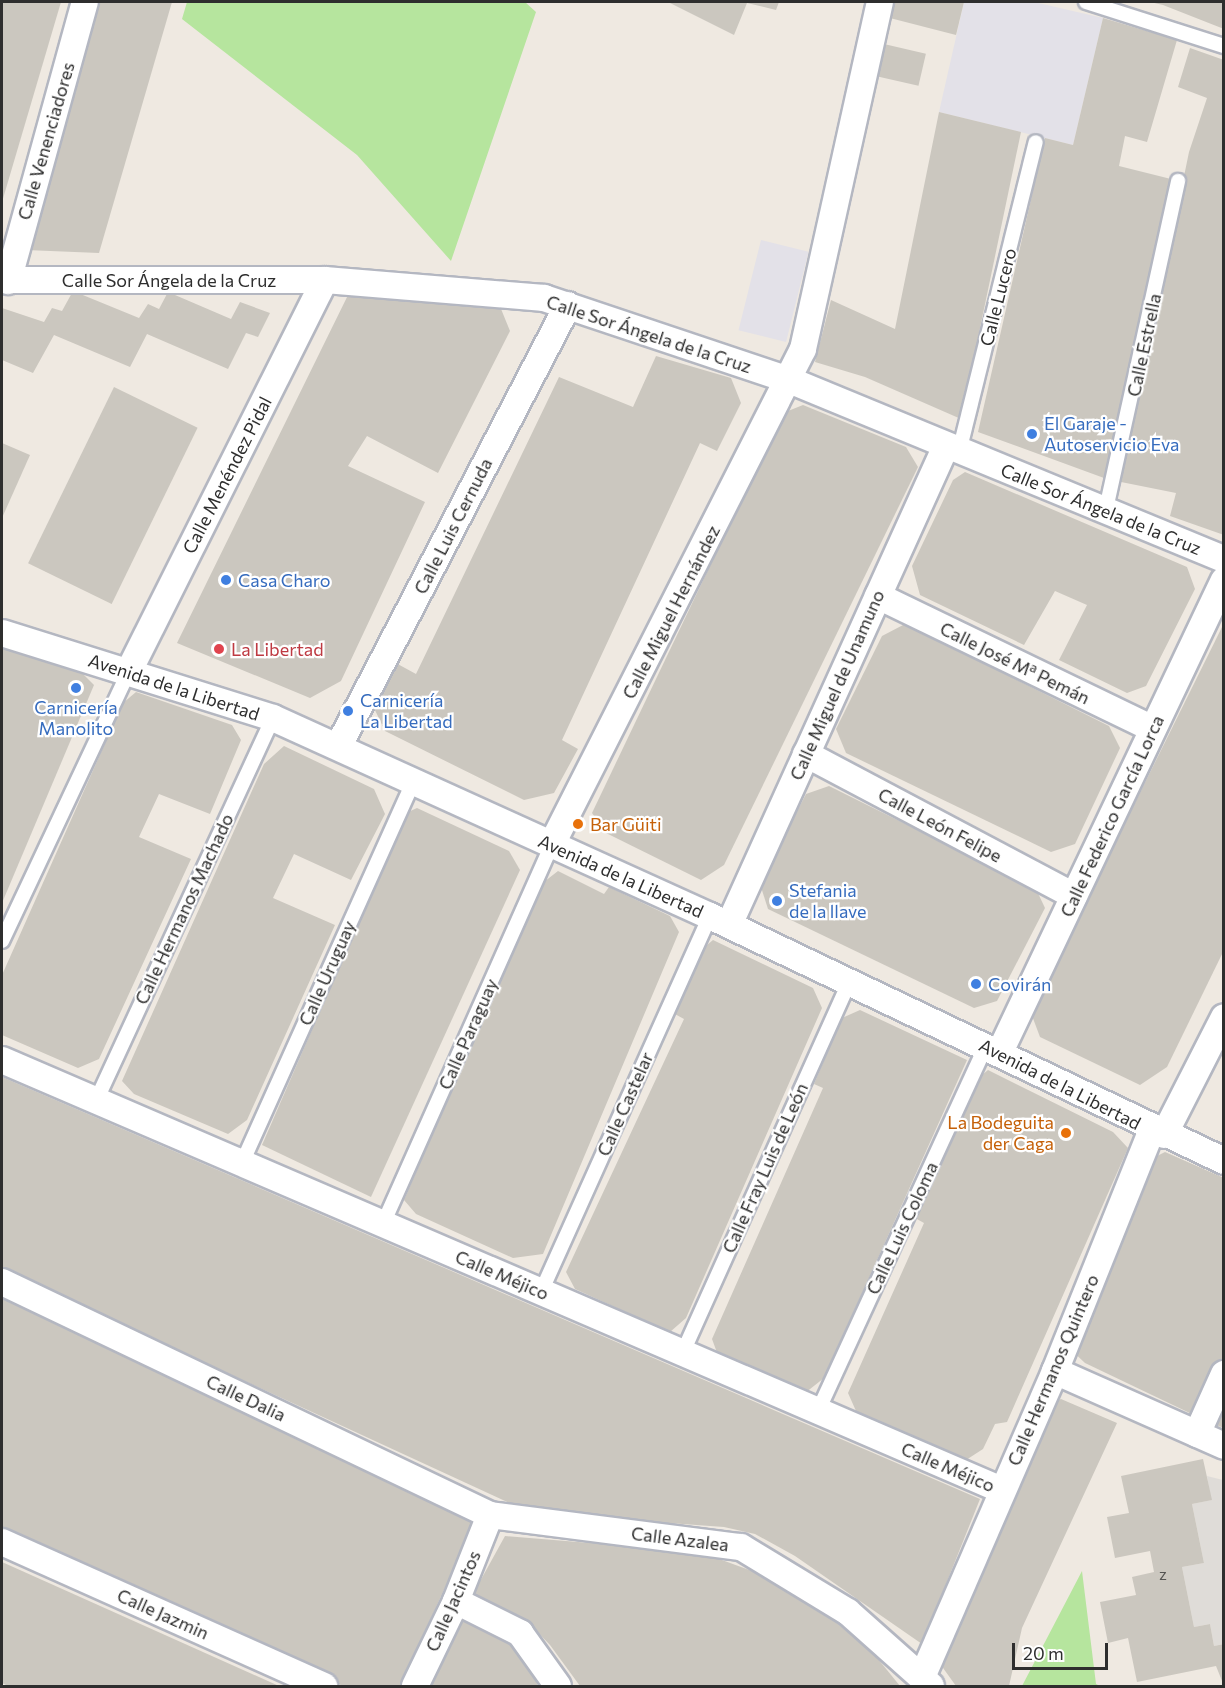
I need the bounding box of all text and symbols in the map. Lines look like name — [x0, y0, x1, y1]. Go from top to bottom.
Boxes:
street label: Calle Venenciadores — [13, 60, 79, 222]
street label: Calle Lucero — [975, 246, 1021, 348]
street label: Calle Sor Ángela de la Cruz — [62, 269, 276, 291]
street label: Calle Sor Ángela de la Cruz — [544, 291, 754, 377]
street label: Calle Estrella — [1123, 291, 1165, 399]
street label: Calle Menéndez Pidal — [178, 393, 276, 557]
place label: El Garaje - Autoservicio Eva — [1044, 413, 1179, 456]
marker: El Garaje - Autoservicio Eva — [1025, 427, 1039, 441]
street label: Calle Luis Cernuda — [409, 454, 497, 598]
street label: Calle Sor Ángela de la Cruz — [998, 459, 1204, 559]
street label: Calle Miguel Hernández — [618, 522, 724, 702]
place label: Casa Charo — [238, 569, 330, 591]
marker: Casa Charo — [219, 573, 233, 587]
street label: Calle Miguel de Unamuno — [785, 586, 889, 784]
street label: Calle José Mª Pemán — [937, 617, 1093, 709]
place label: La Libertad — [231, 638, 324, 660]
marker: La Libertad — [212, 642, 226, 656]
street label: Avenida de la Libertad — [86, 649, 262, 725]
marker: Carnicería Manolito — [69, 681, 83, 695]
place label: Carnicería La Libertad — [360, 690, 453, 732]
place label: Carnicería Manolito — [34, 697, 118, 740]
marker: Carnicería La Libertad — [341, 704, 355, 718]
street label: Calle Federico García Lorca — [1056, 712, 1168, 920]
street label: Calle León Felipe — [874, 783, 1006, 867]
street label: Calle Hermanos Machado — [130, 810, 238, 1008]
place label: Bar Güiti — [590, 813, 662, 835]
marker: Bar Güiti — [571, 817, 585, 831]
street label: Avenida de la Libertad — [535, 830, 707, 922]
place label: Stefania de la llave — [789, 880, 867, 922]
marker: Stefania de la llave — [770, 894, 784, 908]
street label: Calle Uruguay — [294, 917, 360, 1029]
place label: Covirán — [988, 973, 1051, 995]
street label: Calle Paraguay — [434, 975, 502, 1093]
marker: Covirán — [969, 977, 983, 991]
street label: Avenida de la Libertad — [976, 1034, 1144, 1134]
street label: Calle Castelar — [592, 1049, 658, 1159]
street label: Calle Fray Luis de León — [718, 1080, 812, 1256]
place label: La Bodeguita der Caga — [947, 1112, 1054, 1154]
marker: La Bodeguita der Caga — [1059, 1126, 1073, 1140]
street label: Calle Luis Coloma — [862, 1158, 942, 1298]
street label: Calle Méjico — [452, 1246, 552, 1304]
street label: Calle Hermanos Quintero — [1003, 1271, 1103, 1469]
street label: Calle Dalia — [203, 1370, 289, 1426]
street label: Calle Méjico — [898, 1438, 998, 1496]
street label: Calle Azalea — [630, 1522, 730, 1556]
street label: Calle Jacintos — [421, 1547, 485, 1655]
house number: z — [1159, 1566, 1167, 1584]
street label: Calle Jazmin — [114, 1584, 212, 1644]
scale bar — [1015, 1631, 1111, 1669]
text: 20 m — [1023, 1642, 1064, 1664]

